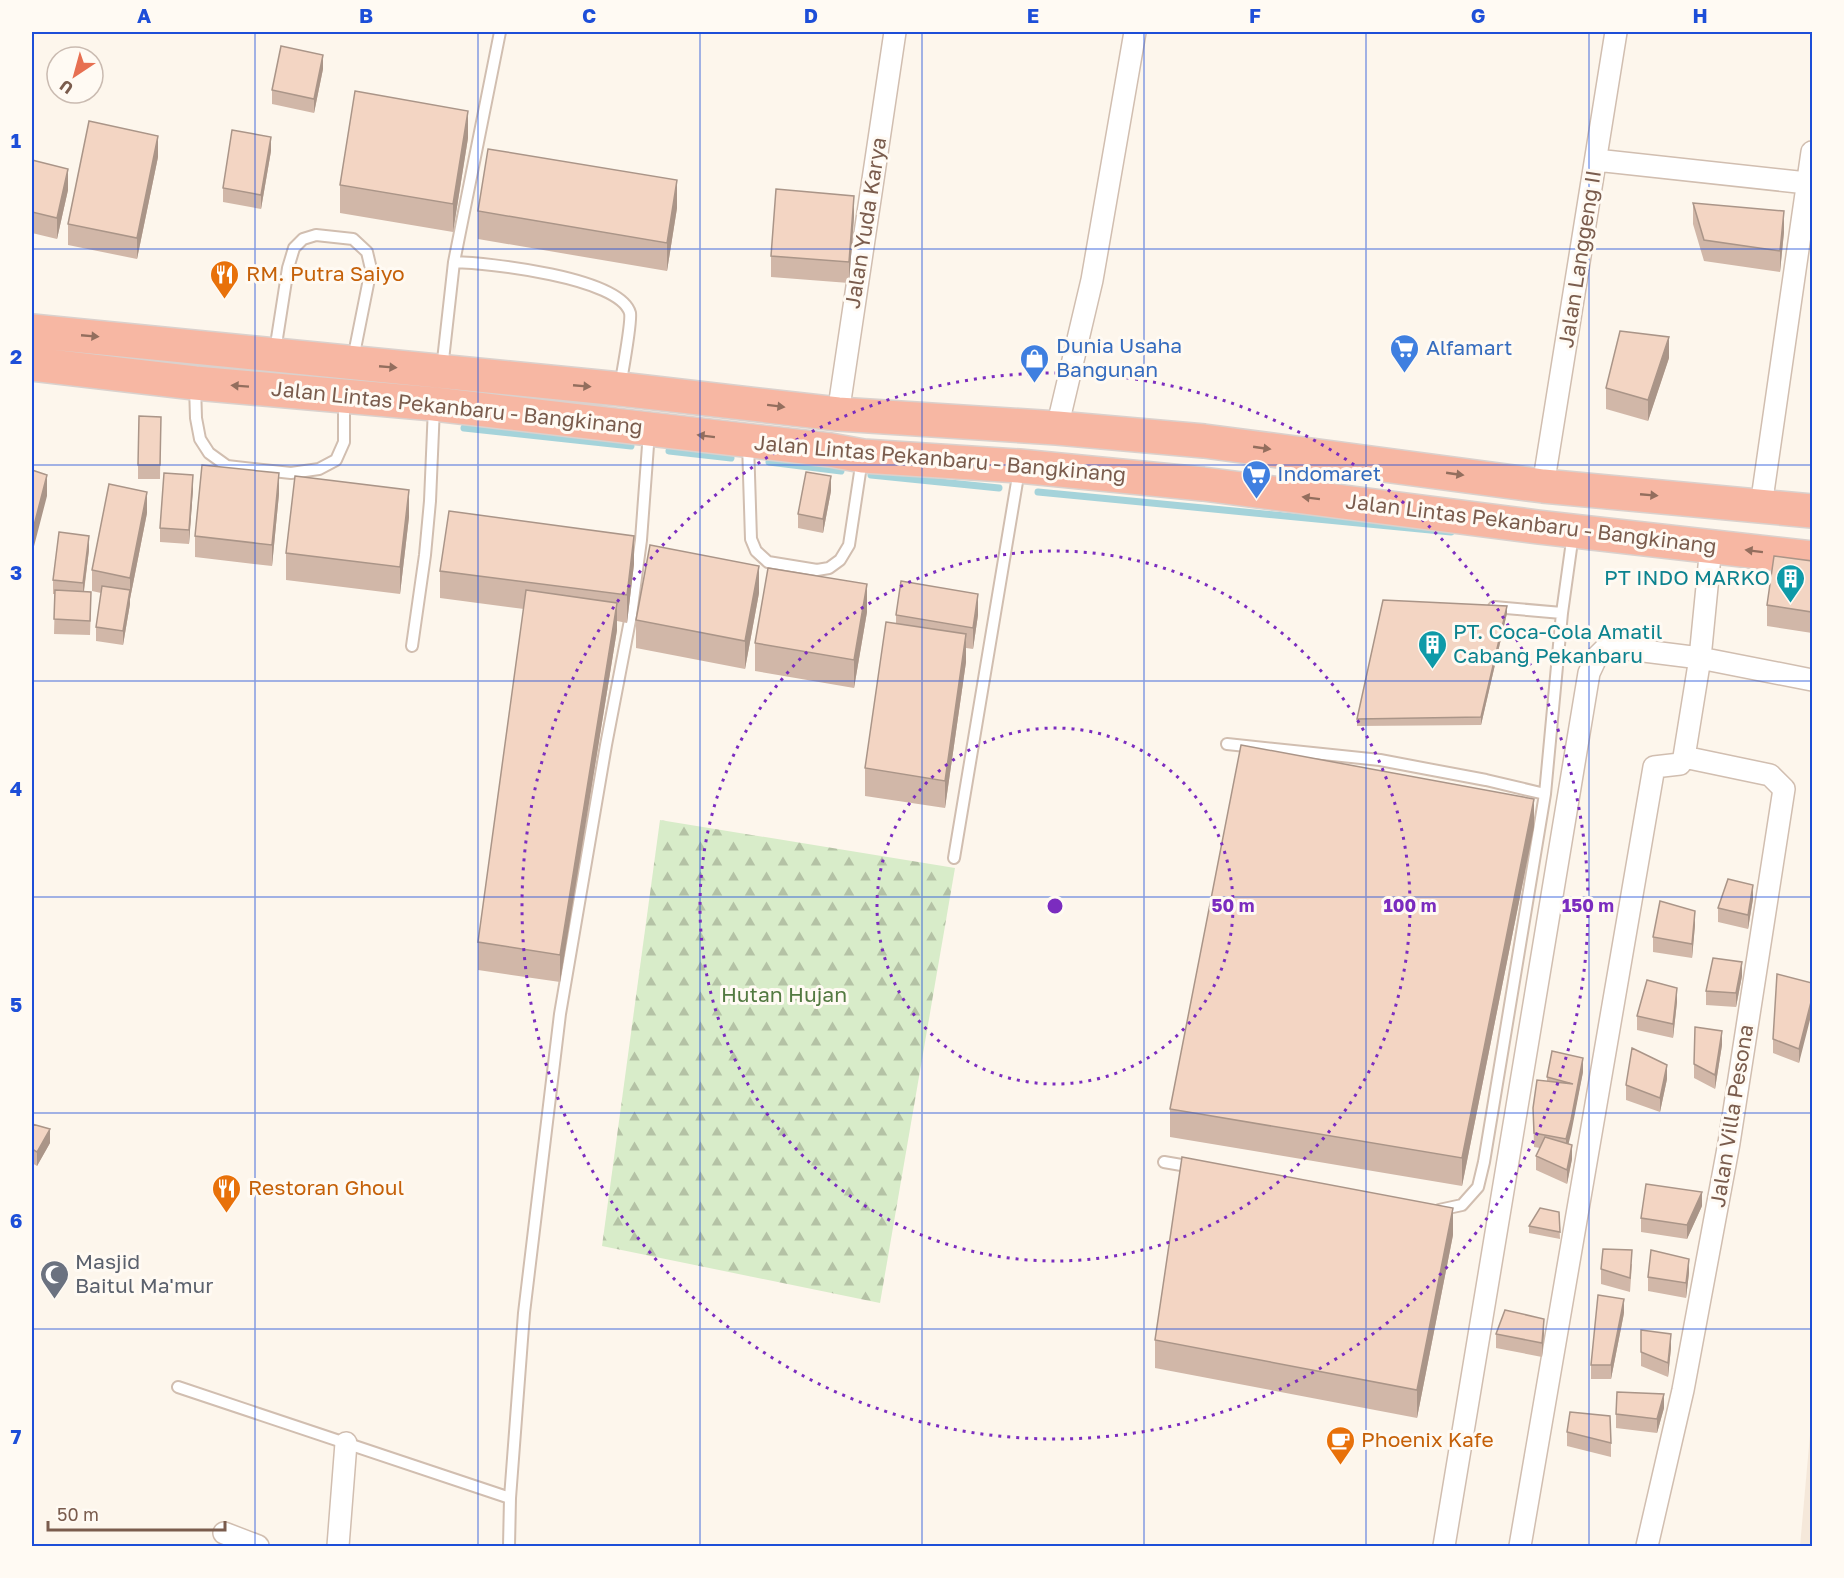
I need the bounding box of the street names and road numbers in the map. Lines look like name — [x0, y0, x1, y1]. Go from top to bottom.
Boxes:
street label: Jalan Yuda Karya — [839, 135, 891, 310]
street label: Jalan Langgeng II — [1552, 168, 1606, 350]
street label: Jalan Lintas Pekanbaru - Bangkinang — [270, 375, 644, 439]
street label: Jalan Lintas Pekanbaru - Bangkinang — [753, 429, 1127, 487]
street label: Jalan Lintas Pekanbaru - Bangkinang — [1344, 487, 1718, 559]
street label: Jalan Villa Pesona — [1704, 1023, 1758, 1209]

